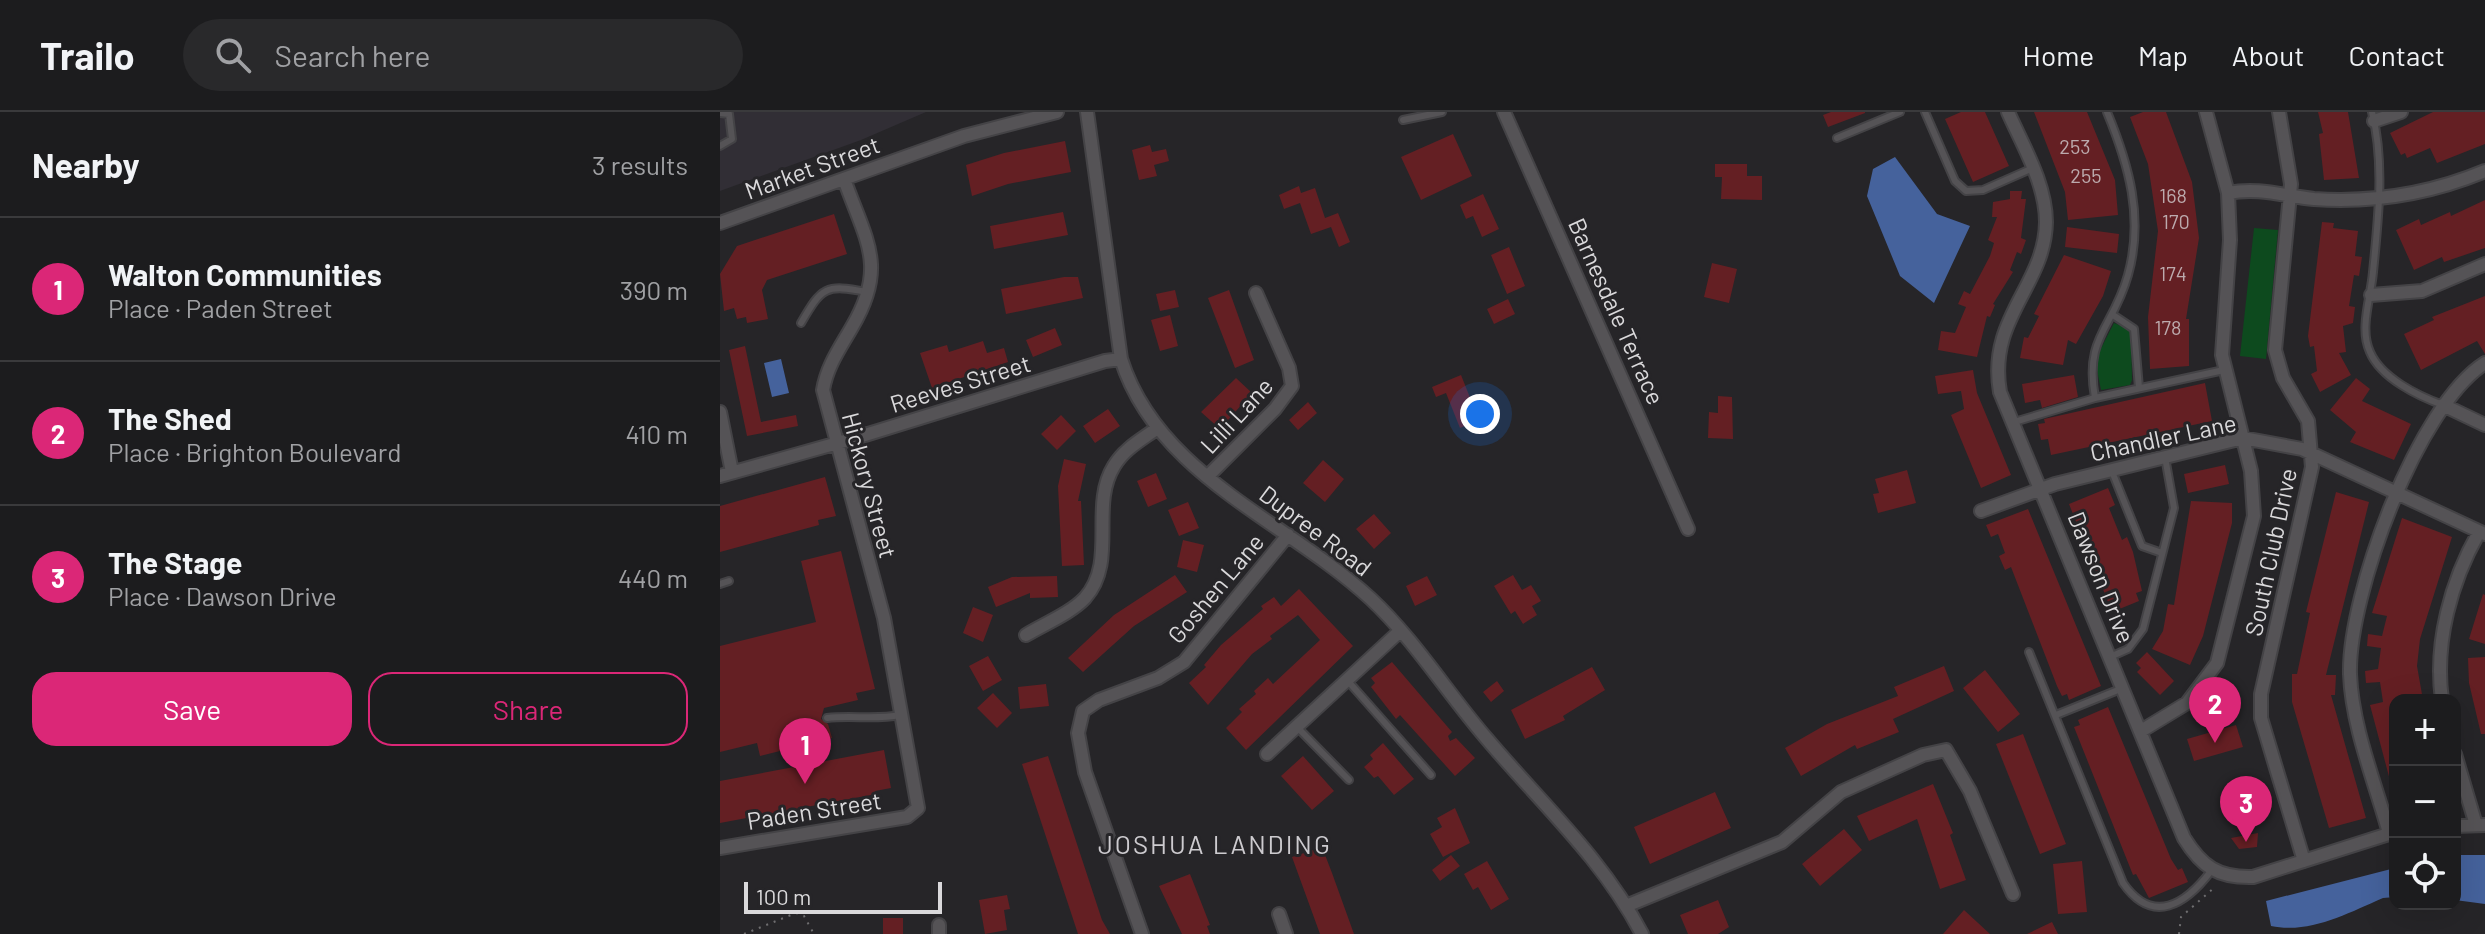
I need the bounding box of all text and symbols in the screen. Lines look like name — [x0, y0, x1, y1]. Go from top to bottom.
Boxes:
search box — [183, 19, 743, 91]
text: Trailo — [40, 32, 135, 78]
icon: search — [211, 33, 255, 77]
text: Search here — [275, 37, 431, 73]
text: Home — [2023, 38, 2094, 72]
text: Map — [2138, 38, 2188, 72]
text: About — [2232, 38, 2304, 72]
text: Contact — [2348, 38, 2445, 72]
street label: Market Street — [741, 129, 883, 205]
house number: 253 — [2059, 134, 2091, 158]
text: Nearby — [32, 144, 140, 185]
text: 3 results — [592, 149, 688, 180]
house number: 255 — [2070, 163, 2102, 187]
house number: 168 — [2159, 183, 2187, 207]
house number: 170 — [2162, 209, 2190, 233]
street label: Barnesdale Terrace — [1563, 213, 1671, 409]
text: Walton Communities — [108, 256, 382, 292]
house number: 174 — [2159, 261, 2187, 285]
text: 1 — [53, 274, 63, 305]
text: 390 m — [620, 274, 688, 305]
text: Place · Paden Street — [108, 292, 333, 323]
house number: 178 — [2155, 315, 2181, 339]
street label: Reeves Street — [886, 348, 1034, 418]
street label: Lilli Lane — [1194, 371, 1278, 459]
your location — [1460, 394, 1500, 434]
text: The Shed — [108, 400, 232, 436]
street label: Chandler Lane — [2087, 407, 2239, 467]
street label: Hickory Street — [837, 409, 903, 561]
text: 2 — [51, 418, 65, 449]
text: 410 m — [626, 418, 688, 449]
text: Place · Brighton Boulevard — [108, 436, 401, 467]
street label: South Club Drive — [2238, 465, 2302, 639]
street label: Dupree Road — [1254, 478, 1378, 582]
street label: Dawson Drive — [2062, 507, 2142, 647]
street label: Goshen Lane — [1161, 527, 1269, 649]
text: The Stage — [108, 544, 242, 580]
text: 3 — [51, 562, 65, 593]
text: 440 m — [618, 562, 688, 593]
text: Place · Dawson Drive — [108, 580, 337, 611]
button: Save — [32, 672, 352, 746]
button: Share — [368, 672, 688, 746]
pin: 2 — [2189, 677, 2241, 743]
map controls — [2389, 694, 2461, 910]
button: + — [2389, 694, 2461, 766]
pin: 1 — [779, 718, 831, 784]
button: − — [2389, 766, 2461, 838]
pin: 3 — [2220, 776, 2272, 842]
street label: Paden Street — [745, 785, 883, 835]
district label: JOSHUA LANDING — [1098, 828, 1332, 859]
button: locate — [2389, 838, 2461, 910]
scale bar — [744, 878, 942, 914]
text: 100 m — [756, 883, 811, 909]

